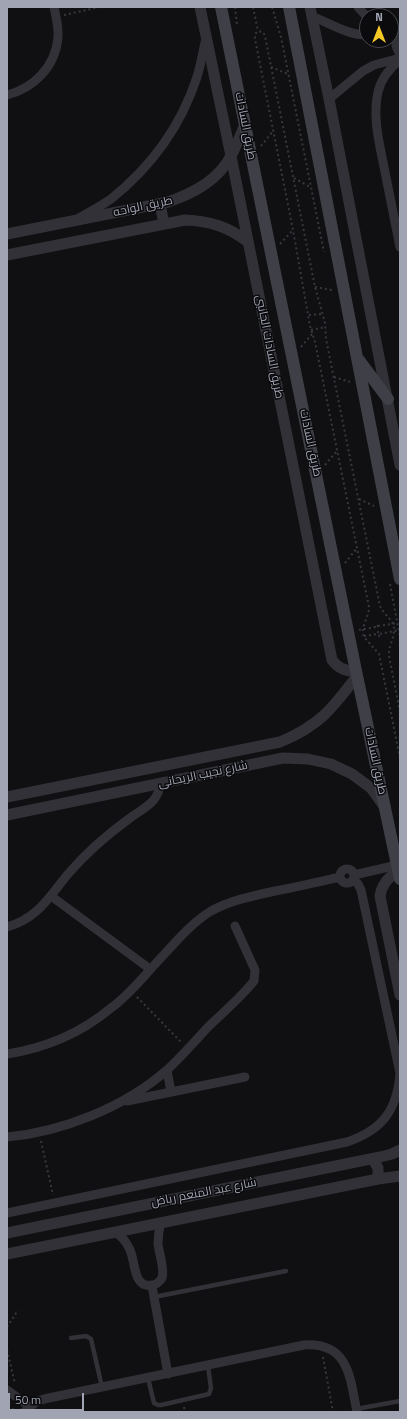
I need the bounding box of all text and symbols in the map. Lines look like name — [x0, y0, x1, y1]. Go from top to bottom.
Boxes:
north arrow — [359, 8, 399, 48]
text: N — [375, 9, 383, 25]
street label: طريق السادات — [231, 91, 259, 161]
street label: طريق الواحه — [112, 194, 174, 220]
street label: طريق السادات الجانبى — [252, 294, 286, 400]
street label: طريق السادات — [296, 408, 324, 478]
street label: طريق السادات — [361, 726, 389, 796]
street label: شارع نجيب الريحانى — [157, 758, 249, 792]
street label: شارع عبد المنعم رياض — [150, 1176, 258, 1210]
scale bar — [10, 1385, 86, 1411]
text: 50 m — [15, 1390, 41, 1409]

